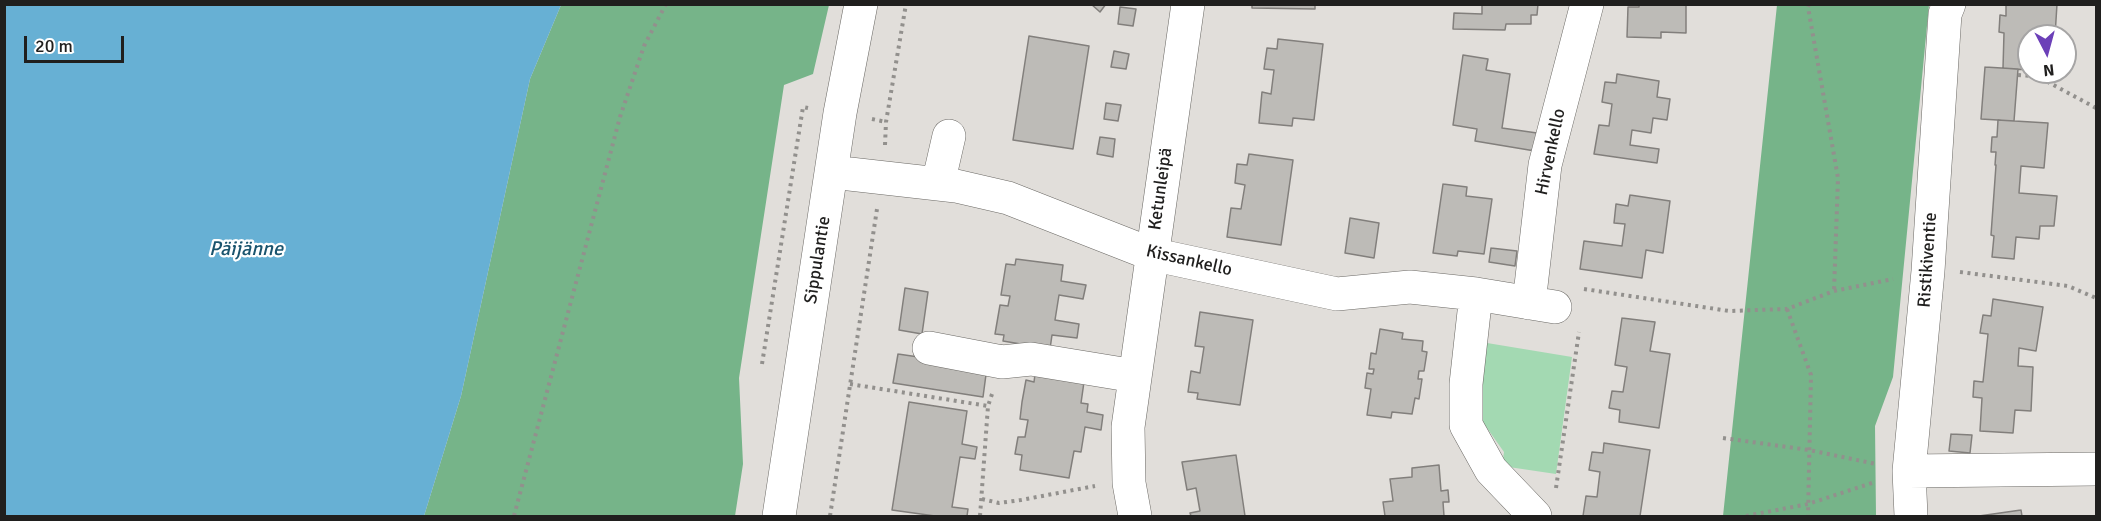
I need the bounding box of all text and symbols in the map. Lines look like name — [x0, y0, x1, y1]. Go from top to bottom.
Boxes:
scale bar — [27, 24, 128, 62]
north arrow — [2017, 24, 2077, 84]
text: 20 m — [35, 35, 73, 57]
text: N — [2042, 59, 2055, 80]
street label: Hirvenkello — [1531, 107, 1571, 197]
street label: Ketunleipä — [1145, 146, 1177, 232]
street label: Ristikiventie — [1914, 212, 1942, 308]
street label: Sippulantie — [800, 215, 836, 305]
water label: Päijänne — [209, 238, 283, 262]
street label: Kissankello — [1144, 241, 1234, 281]

